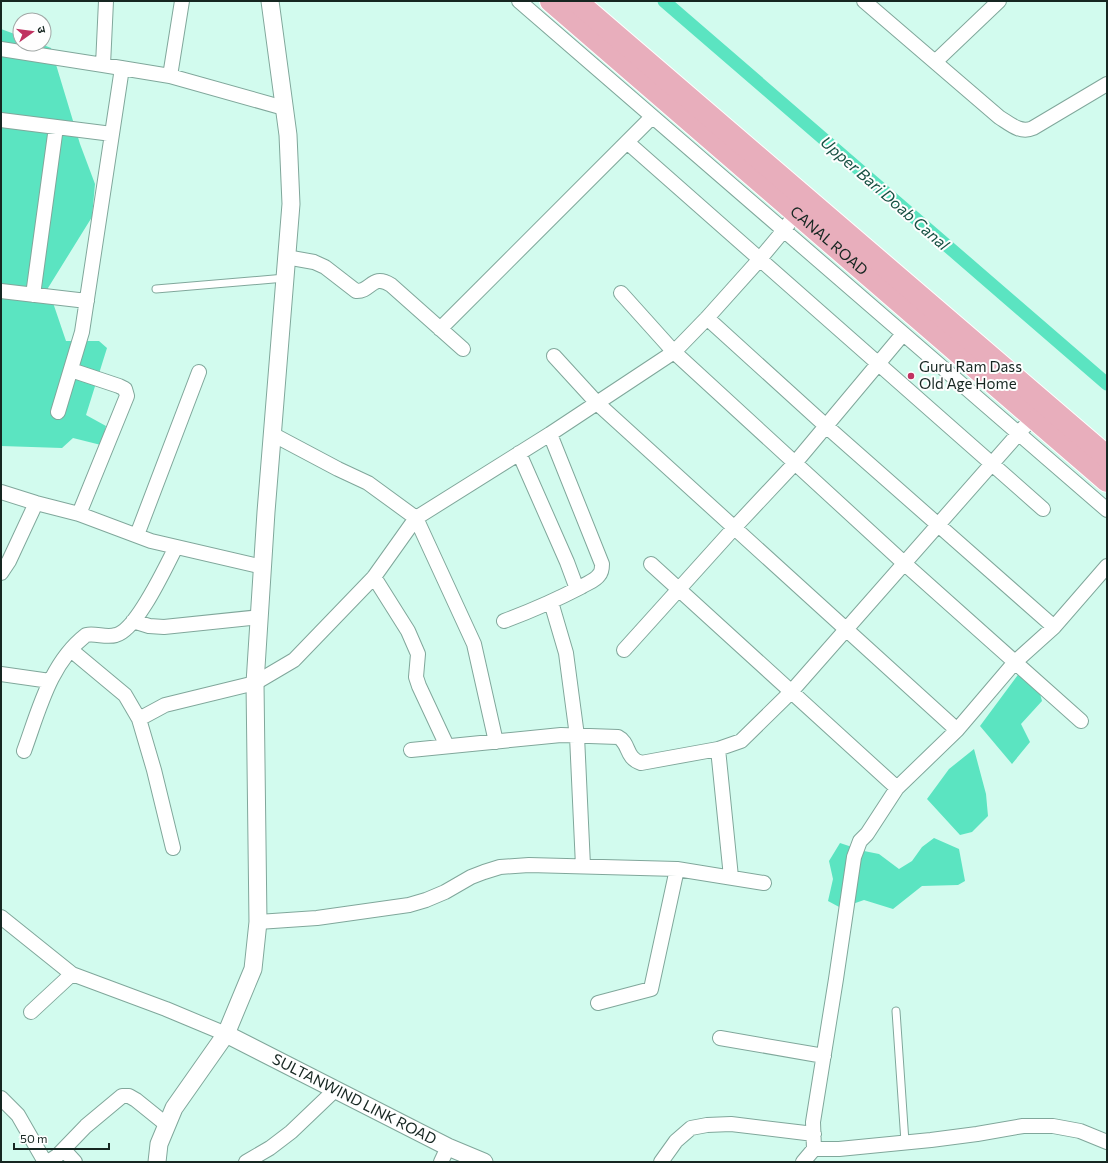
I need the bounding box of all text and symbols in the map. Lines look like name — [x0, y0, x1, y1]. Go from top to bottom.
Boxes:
north arrow — [12, 12, 52, 52]
text: उ — [35, 25, 49, 35]
water label: Upper Bari Doab Canal — [817, 132, 954, 254]
street label: CANAL ROAD — [787, 202, 872, 279]
place label: Guru Ram Dass Old Age Home — [919, 357, 1022, 392]
marker: Guru Ram Dass Old Age Home — [906, 371, 916, 381]
street label: SULTANWIND LINK ROAD — [270, 1049, 440, 1148]
scale bar — [14, 1125, 109, 1151]
text: 50 m — [20, 1131, 48, 1145]

